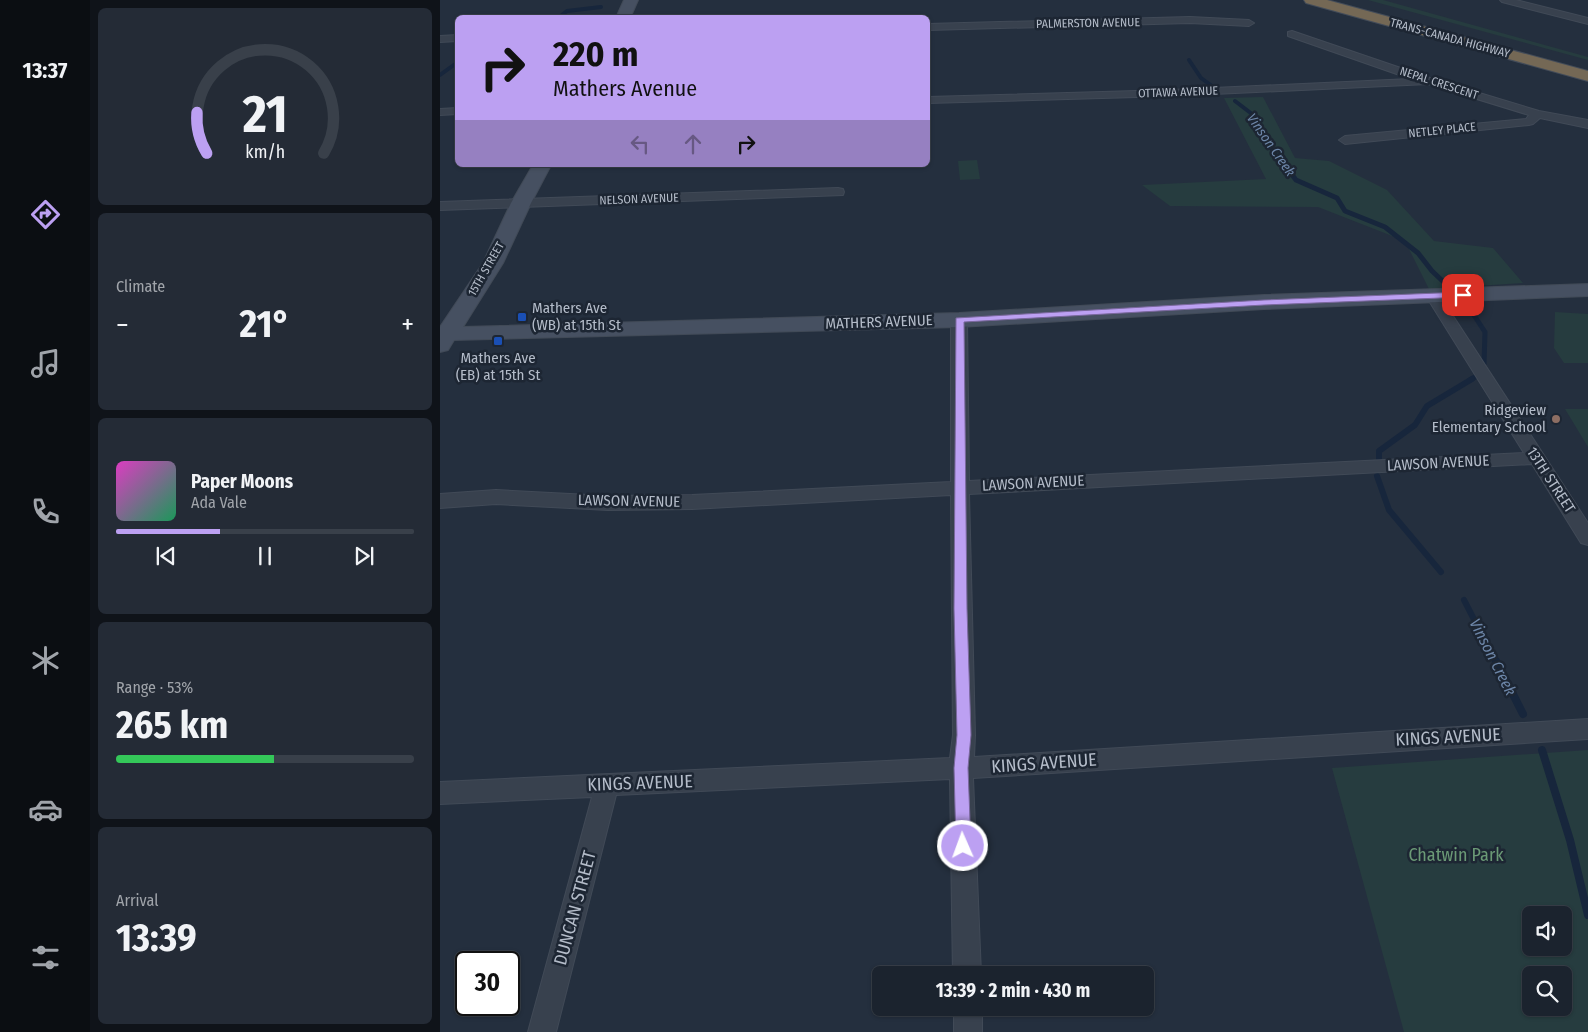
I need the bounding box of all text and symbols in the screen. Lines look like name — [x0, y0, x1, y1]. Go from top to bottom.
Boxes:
street label: PALMERSTON AVENUE — [1036, 15, 1140, 31]
street label: TRANS-CANADA HIGHWAY — [1389, 15, 1511, 61]
text: 220 m — [553, 33, 639, 75]
icon: right — [470, 35, 535, 100]
text: 13:37 — [23, 57, 67, 84]
street label: NEPAL CRESCENT — [1398, 64, 1480, 102]
text: Mathers Avenue — [553, 75, 697, 102]
text: 21 — [241, 83, 288, 146]
street label: OTTAWA AVENUE — [1138, 84, 1219, 100]
water label: Vinson Creek — [1243, 110, 1299, 180]
street label: NETLEY PLACE — [1408, 119, 1477, 140]
icon: left — [626, 130, 654, 158]
icon: ahead — [679, 130, 707, 158]
icon: right — [732, 130, 760, 158]
text: km/h — [245, 141, 285, 163]
street label: NELSON AVENUE — [599, 191, 679, 207]
icon: directions — [28, 197, 63, 232]
street label: 15TH STREET — [465, 239, 507, 298]
pin — [1442, 274, 1484, 316]
text: Climate — [116, 277, 165, 296]
icon: arrive — [1449, 281, 1477, 309]
place label: Mathers Ave (WB) at 15th St — [532, 299, 621, 334]
text: 21° — [240, 301, 290, 347]
text: − — [116, 308, 129, 341]
text: + — [401, 308, 414, 341]
marker: Mathers Ave (WB) at 15th St — [516, 311, 528, 323]
street label: MATHERS AVENUE — [825, 311, 933, 333]
marker: Mathers Ave (EB) at 15th St — [492, 335, 504, 347]
icon: music — [28, 346, 63, 381]
place label: Mathers Ave (EB) at 15th St — [456, 349, 540, 384]
place label: Ridgeview Elementary School — [1432, 401, 1546, 436]
marker: Ridgeview Elementary School — [1550, 413, 1562, 425]
street label: 13TH STREET — [1523, 444, 1579, 516]
street label: LAWSON AVENUE — [1386, 451, 1490, 475]
text: Paper Moons — [191, 470, 293, 493]
street label: LAWSON AVENUE — [981, 471, 1085, 495]
street label: LAWSON AVENUE — [578, 491, 680, 511]
text: Ada Vale — [191, 493, 247, 512]
icon: phone — [28, 494, 63, 529]
icon: previous — [152, 542, 180, 570]
icon: pause — [251, 542, 279, 570]
icon: next — [350, 542, 378, 570]
water label: Vinson Creek — [1466, 615, 1520, 699]
icon: climate — [28, 643, 63, 678]
text: Range · 53% — [116, 678, 193, 697]
text: 265 km — [116, 702, 228, 748]
street label: KINGS AVENUE — [1395, 723, 1501, 751]
street label: KINGS AVENUE — [991, 748, 1097, 778]
street label: KINGS AVENUE — [587, 770, 693, 796]
icon: car — [28, 792, 63, 827]
position arrow — [936, 819, 988, 871]
park label: Chatwin Park — [1408, 844, 1504, 866]
street label: DUNCAN STREET — [549, 848, 601, 968]
text: Arrival — [116, 891, 158, 910]
map controls — [1522, 906, 1572, 1016]
button: sound — [1522, 906, 1572, 956]
text: 13:39 — [116, 915, 197, 961]
icon: filters — [28, 940, 63, 975]
speed limit sign: 30 — [455, 951, 520, 1016]
button: search — [1522, 966, 1572, 1016]
text: 13:39 · 2 min · 430 m — [936, 979, 1090, 1002]

